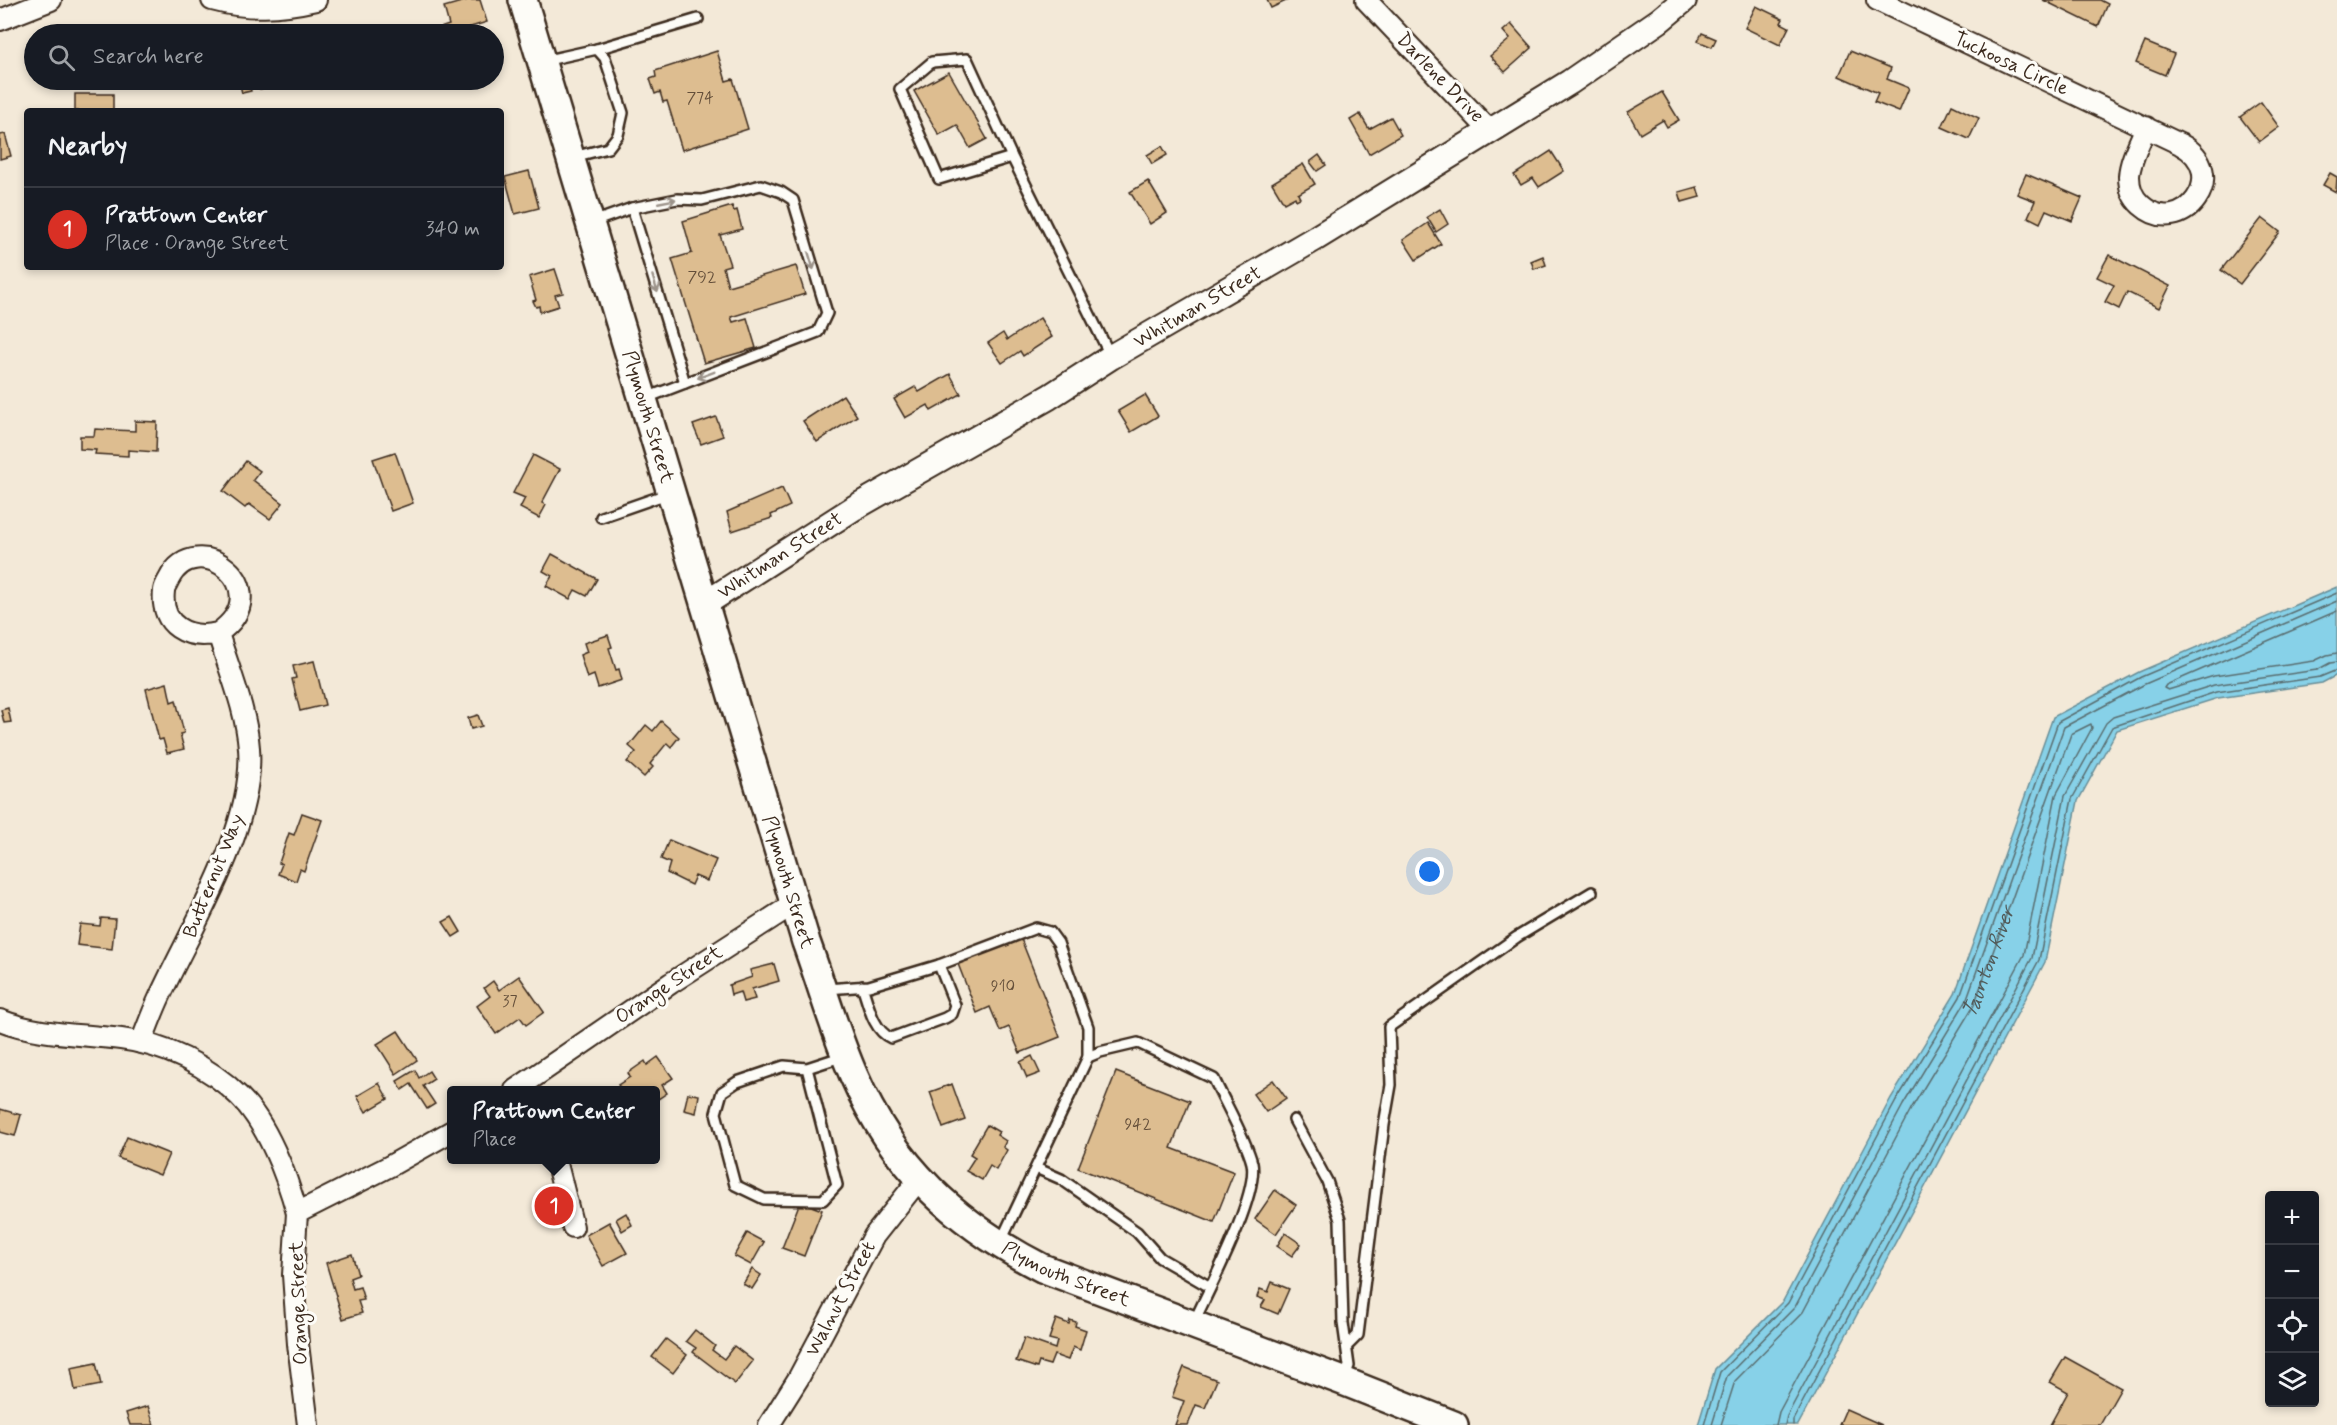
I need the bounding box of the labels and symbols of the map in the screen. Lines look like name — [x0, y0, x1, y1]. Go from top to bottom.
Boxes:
street label: Tuckoosa Circle — [1949, 26, 2073, 102]
street label: Darlene Drive — [1390, 27, 1490, 129]
house number: 774 — [686, 88, 714, 109]
one-way arrow — [657, 195, 677, 206]
one-way arrow — [806, 251, 817, 270]
street label: Whitman Street — [1129, 259, 1266, 355]
house number: 792 — [688, 267, 717, 288]
one-way arrow — [650, 274, 661, 293]
street label: Plymouth Street — [616, 347, 681, 486]
one-way arrow — [698, 370, 716, 381]
street label: Whitman Street — [712, 505, 848, 606]
street label: Butternut Way — [177, 810, 251, 942]
street label: Plymouth Street — [755, 812, 821, 952]
your location — [1415, 857, 1444, 886]
water label: Taunton River — [1955, 901, 2023, 1023]
street label: Orange Street — [610, 939, 729, 1032]
house number: 910 — [991, 976, 1015, 997]
house number: 37 — [502, 991, 518, 1012]
house number: 942 — [1124, 1114, 1152, 1135]
pin: 1 — [534, 1184, 574, 1228]
street label: Plymouth Street — [997, 1235, 1134, 1313]
street label: Walnut Street — [799, 1237, 883, 1361]
street label: Orange Street — [283, 1240, 316, 1365]

